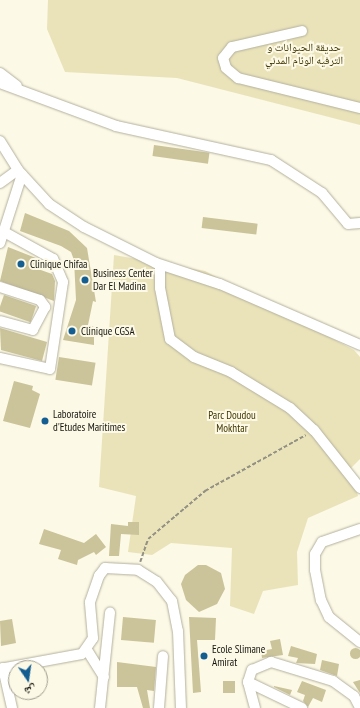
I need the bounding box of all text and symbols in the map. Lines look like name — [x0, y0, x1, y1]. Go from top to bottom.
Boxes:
park label: حديقة الحيوانات و الترفيه الوئام المدني — [265, 41, 343, 67]
place label: Clinique Chifaa — [30, 257, 87, 271]
marker: Clinique Chifaa — [15, 258, 27, 270]
place label: Business Center Dar El Madina — [93, 267, 153, 293]
marker: Business Center Dar El Madina — [80, 275, 90, 285]
place label: Clinique CGSA — [81, 324, 135, 338]
marker: Clinique CGSA — [66, 325, 78, 337]
place label: Laboratoire d'Etudes Maritimes — [53, 408, 125, 434]
park label: Parc Doudou Mokhtar — [208, 409, 256, 435]
marker: Laboratoire d'Etudes Maritimes — [40, 416, 50, 426]
place label: Ecole Slimane Amirat — [212, 643, 265, 669]
marker: Ecole Slimane Amirat — [199, 651, 209, 661]
north arrow — [8, 660, 48, 700]
text: ش — [23, 683, 38, 699]

